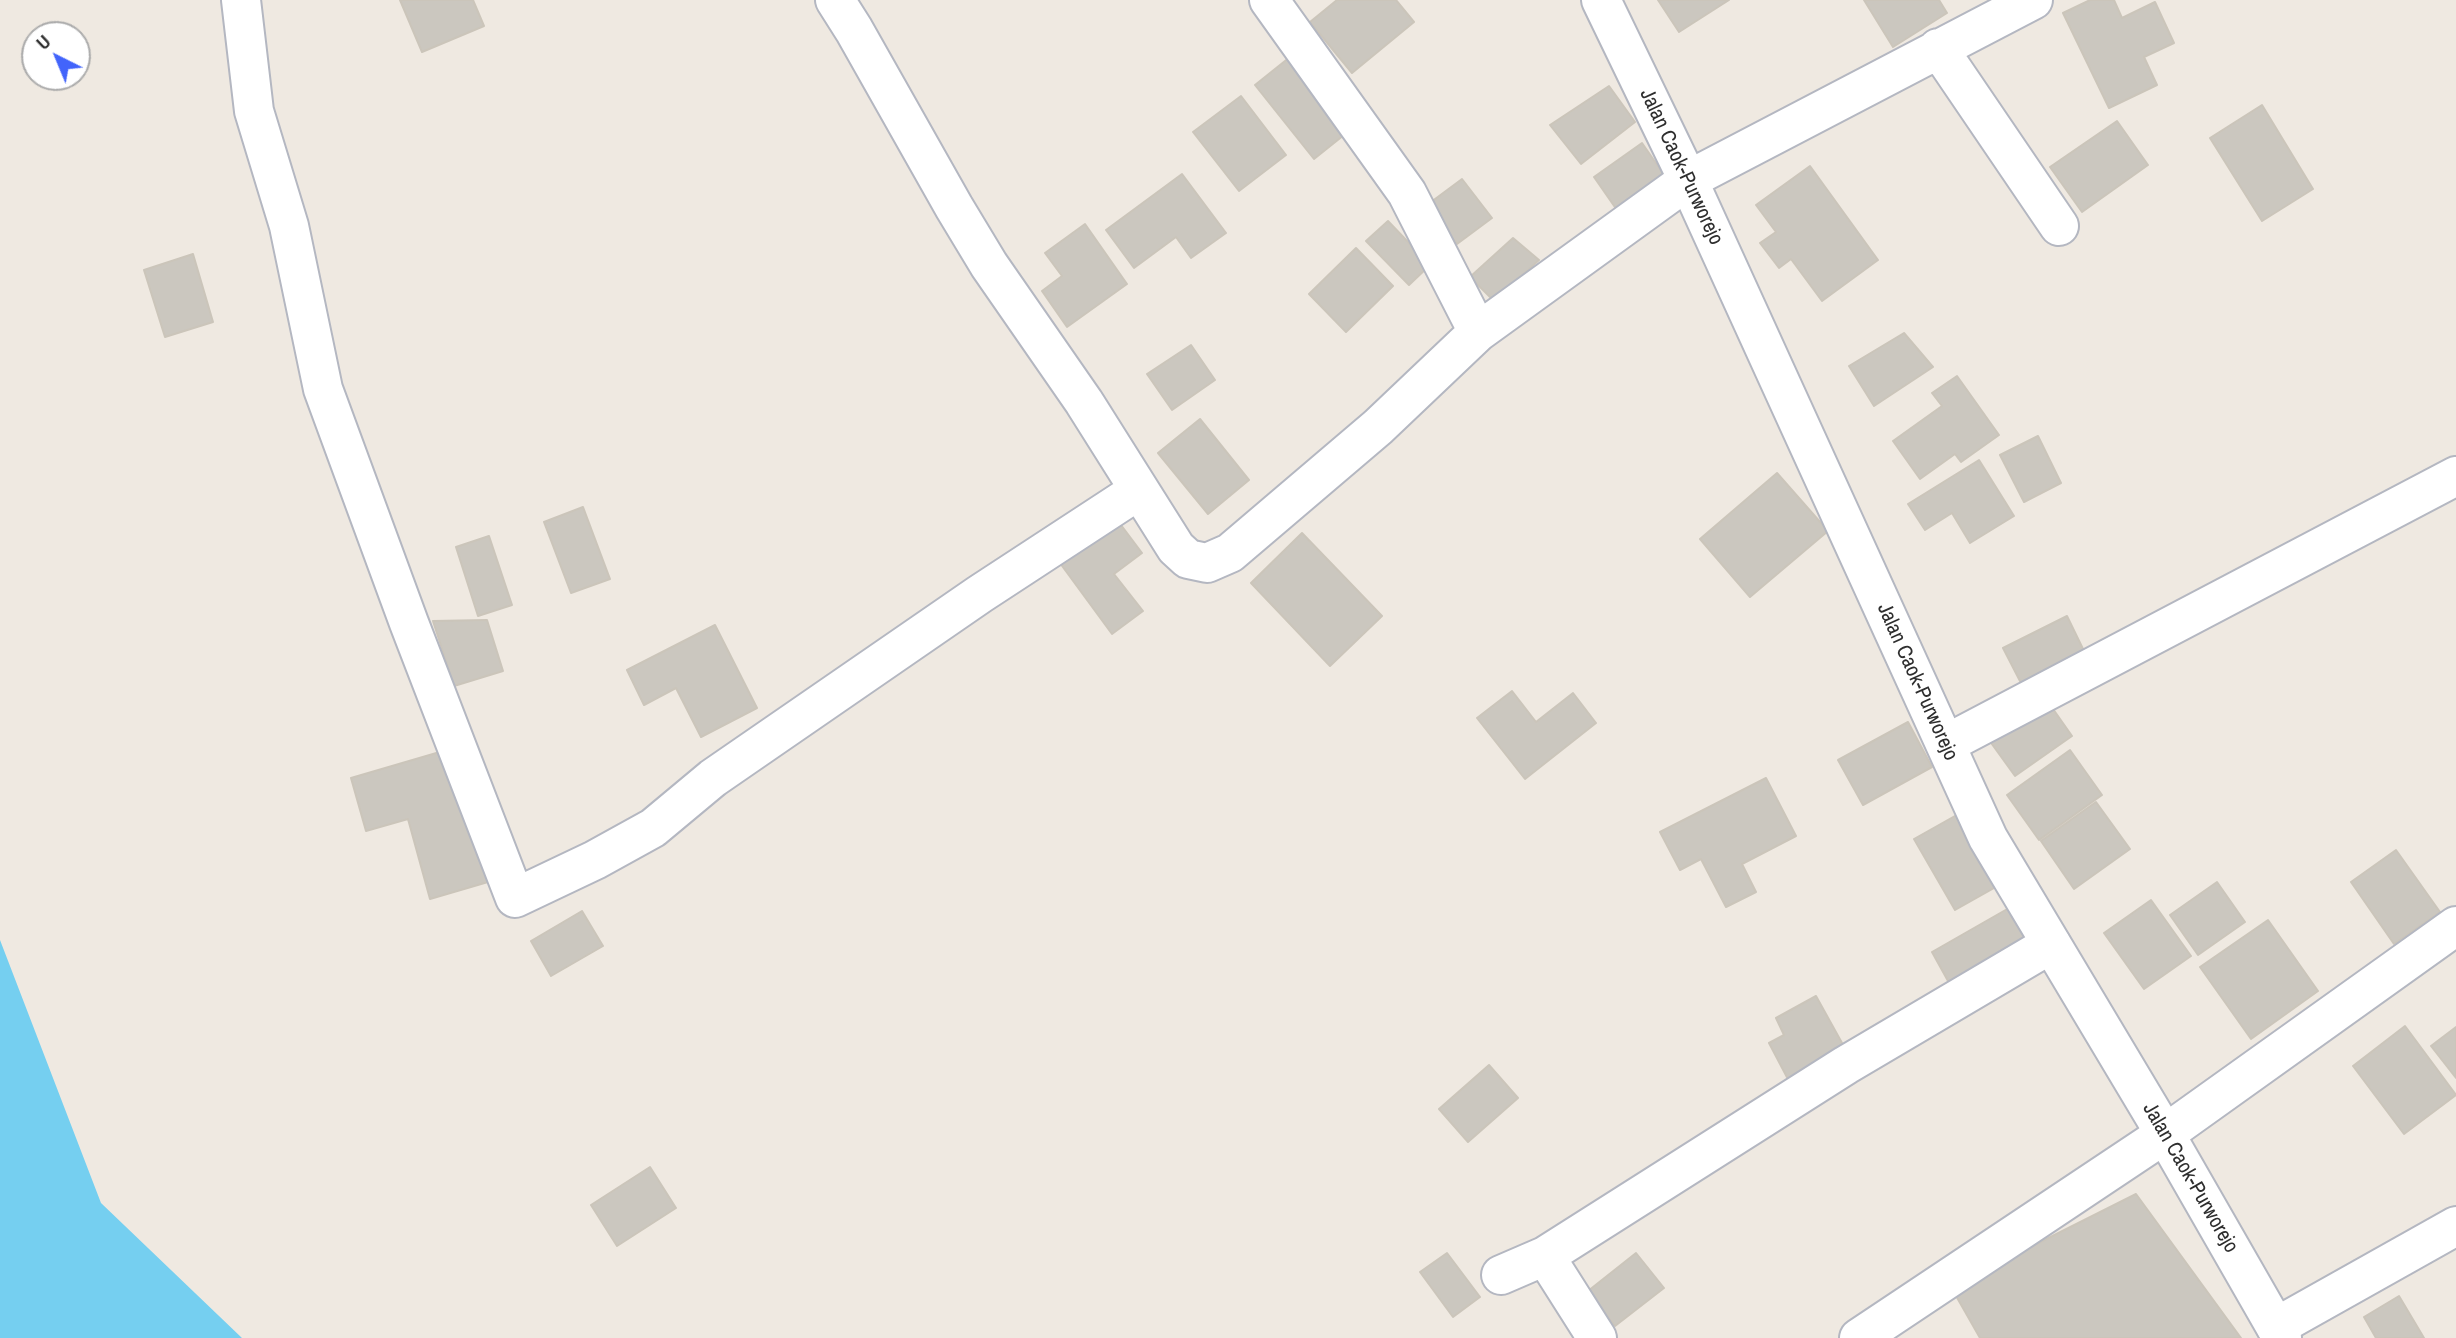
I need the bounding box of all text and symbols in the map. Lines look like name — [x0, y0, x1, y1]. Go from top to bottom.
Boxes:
north arrow — [21, 21, 91, 91]
text: U — [30, 29, 56, 55]
street label: Jalan Caok-Purworejo — [1634, 85, 1728, 249]
street label: Jalan Caok-Purworejo — [1871, 600, 1963, 764]
street label: Jalan Caok-Purworejo — [2137, 1098, 2243, 1258]

